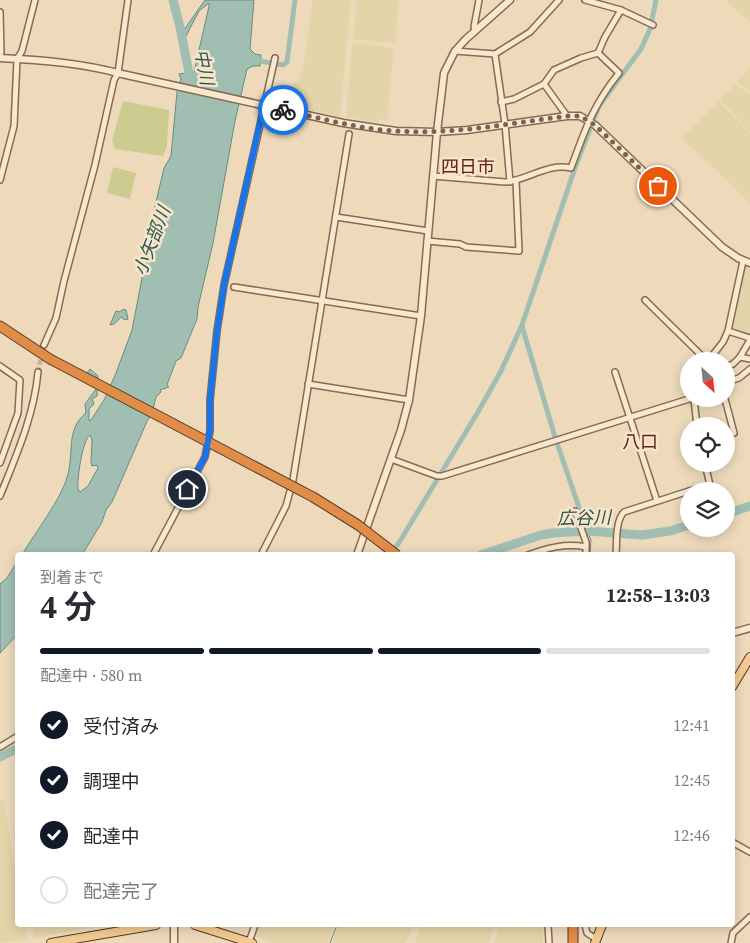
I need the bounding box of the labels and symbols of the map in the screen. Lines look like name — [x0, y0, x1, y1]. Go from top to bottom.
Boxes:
water label: 中川 — [189, 47, 221, 89]
courier — [258, 85, 308, 135]
district label: 四日市 — [441, 154, 495, 179]
pin — [637, 165, 679, 207]
water label: 小矢部川 — [127, 201, 177, 279]
north arrow — [680, 352, 735, 408]
district label: 八口 — [622, 429, 658, 454]
pin — [166, 468, 208, 510]
water label: 広谷川 — [557, 504, 613, 530]

